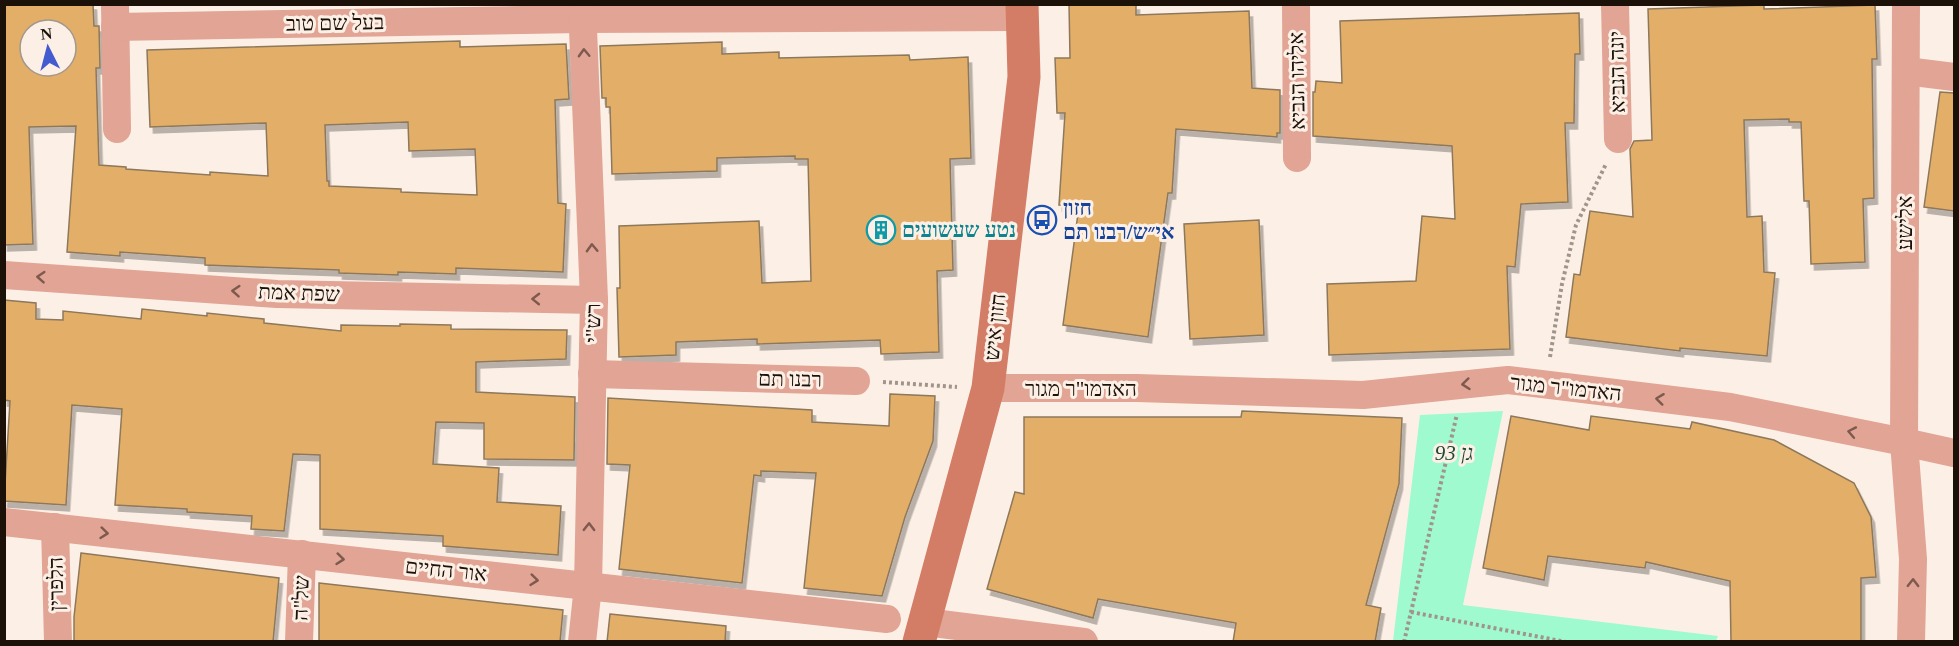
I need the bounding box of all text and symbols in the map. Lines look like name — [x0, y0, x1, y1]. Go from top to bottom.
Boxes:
street label: בעל שם טוב — [286, 10, 384, 36]
north arrow — [18, 18, 78, 78]
text: N — [40, 24, 54, 43]
street label: יונה הנביא — [1604, 31, 1630, 113]
street label: אליהו הנביא — [1284, 32, 1310, 130]
one-way arrow — [577, 49, 590, 58]
place label: חזון אי״ש/רבנו תם — [1063, 196, 1174, 244]
street label: אלישע — [1893, 196, 1917, 250]
bus stop icon: חזון אי״ש/רבנו תם — [1026, 204, 1058, 236]
building icon: נטע שעשועים — [865, 214, 897, 246]
place label: נטע שעשועים — [902, 218, 1016, 242]
one-way arrow — [586, 244, 599, 253]
one-way arrow — [37, 271, 46, 284]
street label: שפת אמת — [258, 280, 340, 306]
one-way arrow — [231, 284, 240, 297]
street label: חזון איש — [980, 292, 1010, 362]
one-way arrow — [531, 293, 540, 305]
street label: רש"י — [581, 303, 605, 343]
street label: רבנו תם — [758, 366, 822, 392]
street label: האדמו"ר מגור — [1509, 370, 1623, 406]
street label: האדמו"ר מגור — [1025, 377, 1137, 401]
one-way arrow — [1462, 377, 1471, 390]
one-way arrow — [1655, 393, 1664, 405]
one-way arrow — [1847, 426, 1857, 439]
park label: גן 93 — [1435, 441, 1473, 465]
one-way arrow — [583, 523, 595, 532]
one-way arrow — [100, 526, 109, 539]
one-way arrow — [335, 552, 345, 564]
street label: אור החיים — [404, 554, 488, 586]
street label: הלפרין — [44, 557, 68, 611]
one-way arrow — [529, 573, 538, 586]
street label: של"ה — [288, 575, 314, 621]
one-way arrow — [1906, 579, 1919, 588]

